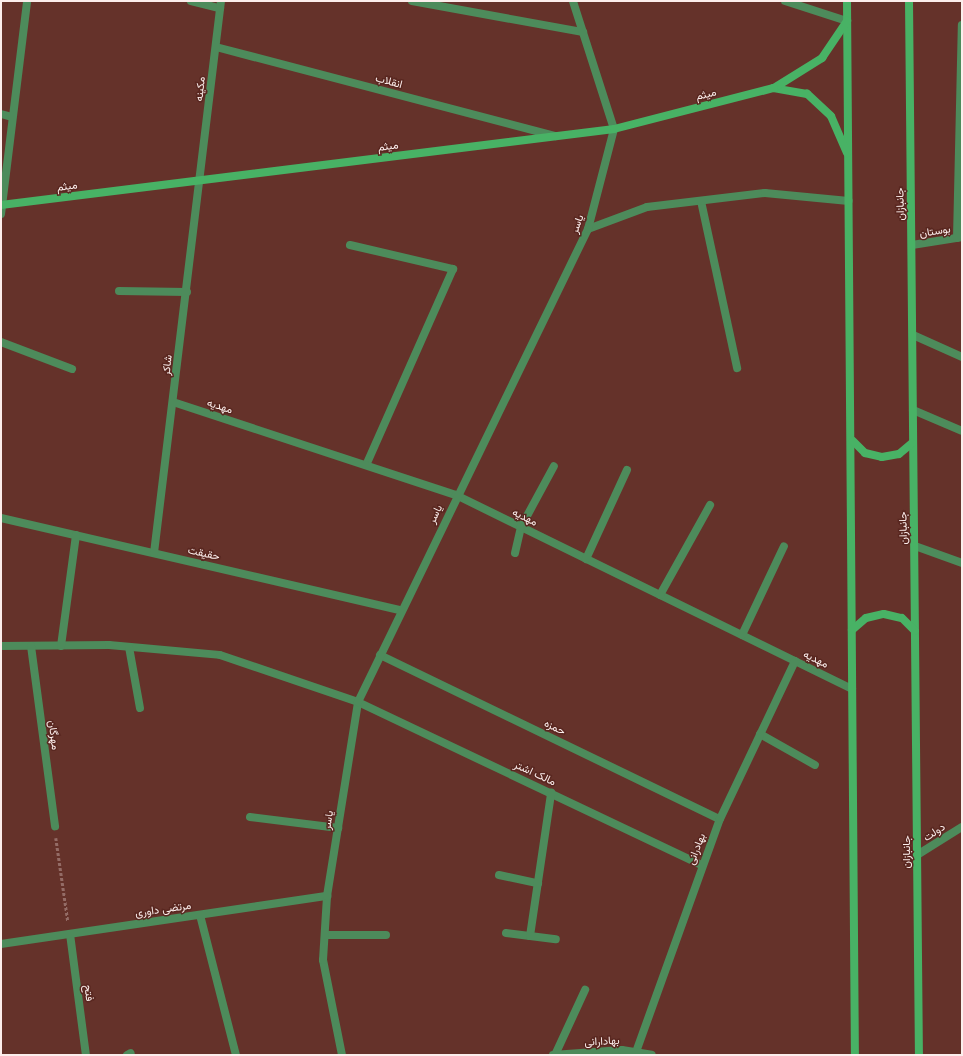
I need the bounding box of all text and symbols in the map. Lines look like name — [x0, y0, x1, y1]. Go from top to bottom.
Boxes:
street label: انقلاب — [374, 71, 404, 91]
street label: مکینه — [192, 76, 208, 102]
street label: میثم — [694, 85, 718, 103]
street label: میثم — [377, 138, 399, 154]
street label: میثم — [56, 178, 78, 194]
street label: جانبازان — [893, 187, 907, 221]
street label: یاسر — [568, 213, 586, 235]
street label: بوستان — [918, 222, 952, 240]
street label: شاکر — [159, 354, 175, 376]
street label: مهدیه — [205, 396, 235, 416]
street label: یاسر — [425, 502, 445, 526]
street label: مهدیه — [510, 505, 540, 529]
street label: جانبازان — [896, 511, 910, 545]
street label: حقیقت — [187, 543, 221, 563]
street label: مهدیه — [801, 647, 831, 671]
street label: حمزه — [542, 716, 568, 738]
street label: مهرگان — [46, 719, 62, 751]
street label: مالک اشتر — [512, 758, 558, 788]
street label: یاسر — [320, 809, 336, 831]
street label: دولت — [921, 820, 947, 844]
street label: بهادرانی — [684, 831, 708, 867]
street label: جانبازان — [899, 835, 913, 869]
street label: مرتضی داوری — [134, 899, 192, 919]
street label: فتح — [81, 984, 97, 1002]
street label: بهادارانی — [584, 1033, 620, 1049]

